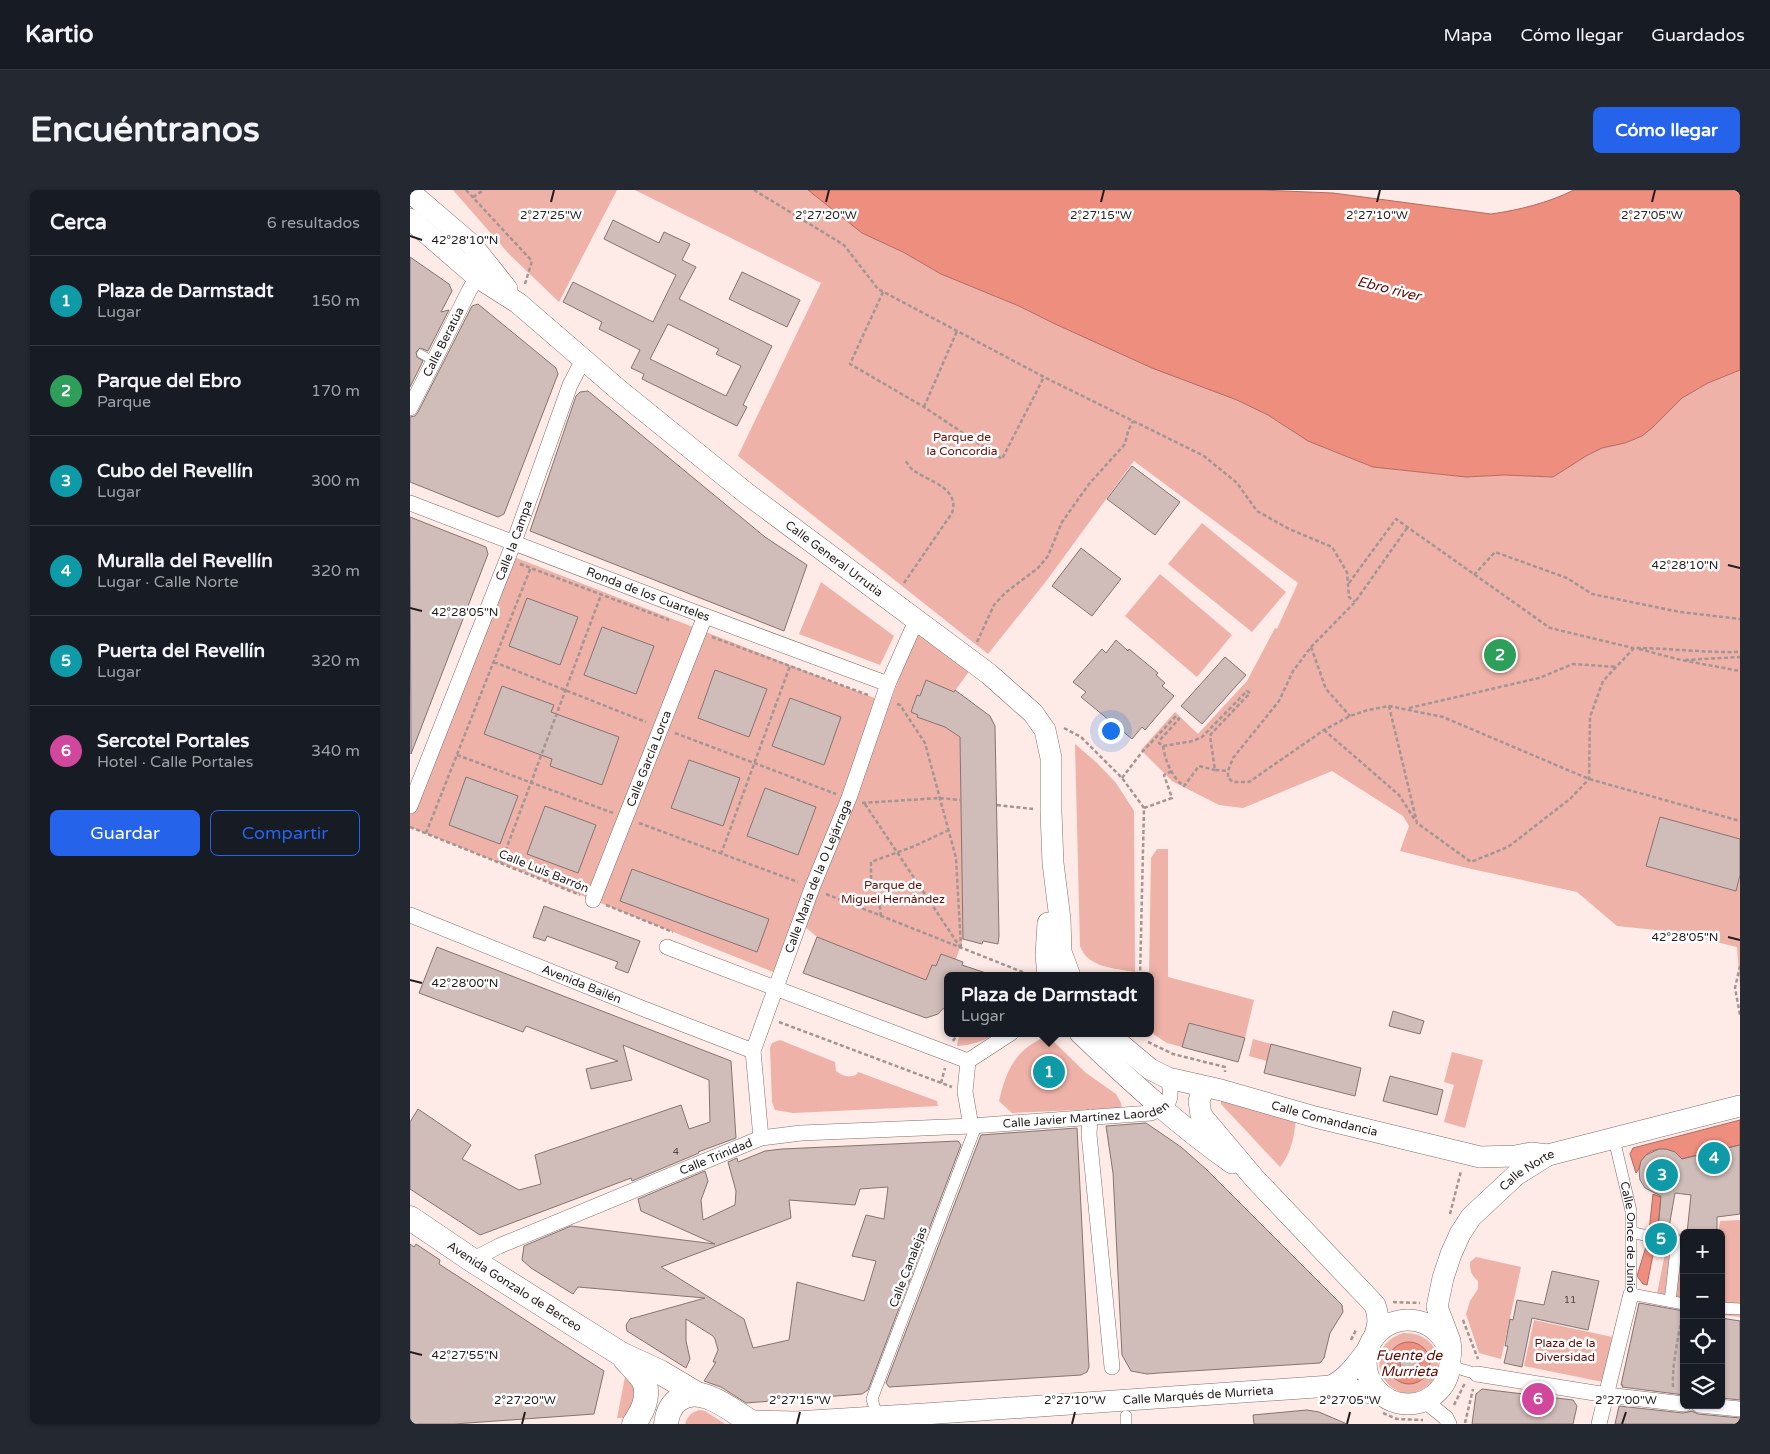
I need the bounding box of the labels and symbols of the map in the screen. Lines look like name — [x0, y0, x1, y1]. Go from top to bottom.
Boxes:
text: 2°27'25"W — [520, 208, 582, 222]
text: 2°27'20"W — [795, 208, 857, 222]
text: 2°27'15"W — [1070, 208, 1132, 222]
text: 2°27'10"W — [1346, 208, 1408, 222]
text: 2°27'05"W — [1621, 208, 1683, 222]
text: 42°28'10"N — [432, 233, 499, 247]
water label: Ebro river — [1356, 273, 1424, 305]
street label: Calle Beratúa — [420, 305, 467, 379]
park label: Parque de la Concordia — [927, 430, 997, 458]
street label: Calle la Campa — [492, 499, 535, 583]
street label: Calle General Urrutia — [783, 518, 886, 600]
text: 42°28'10"N — [1652, 558, 1719, 572]
street label: Ronda de los Cuarteles — [584, 564, 712, 624]
text: 42°28'05"N — [432, 605, 499, 619]
pin: 2 — [1484, 636, 1516, 674]
street label: Calle García Lorca — [623, 708, 674, 809]
your location — [1098, 718, 1124, 744]
street label: Calle María de la O Lejárraga — [782, 797, 855, 955]
street label: Calle Luis Barrón — [497, 847, 591, 895]
park label: Parque de Miguel Hernández — [841, 878, 945, 906]
text: 42°28'05"N — [1652, 930, 1719, 944]
street label: Avenida Bailén — [540, 962, 624, 1006]
text: 42°28'00"N — [432, 976, 499, 990]
pin: 1 — [1033, 1053, 1065, 1091]
street label: Calle Javier Martínez Laorden — [1002, 1098, 1172, 1131]
street label: Calle Comandancia — [1270, 1098, 1379, 1139]
street label: Calle Trinidad — [677, 1135, 754, 1178]
pin: 4 — [1698, 1139, 1730, 1177]
house number: 4 — [673, 1146, 679, 1158]
street label: Calle Norte — [1497, 1147, 1556, 1194]
pin: 3 — [1646, 1156, 1678, 1194]
street label: Calle Once de Junio — [1617, 1180, 1638, 1293]
pin: 5 — [1645, 1220, 1677, 1258]
street label: Calle Canalejas — [886, 1224, 930, 1309]
street label: Avenida Gonzalo de Berceo — [445, 1238, 584, 1334]
house number: 11 — [1564, 1294, 1576, 1306]
park label: Plaza de la Diversidad — [1535, 1336, 1595, 1364]
water label: Fuente de Murrieta — [1376, 1347, 1443, 1380]
text: 42°27'55"N — [432, 1348, 499, 1362]
pin: 6 — [1522, 1380, 1554, 1418]
street label: Calle Marqués de Murrieta — [1122, 1383, 1274, 1407]
text: 2°27'20"W — [494, 1393, 556, 1407]
text: 2°27'15"W — [769, 1393, 831, 1407]
text: 2°27'10"W — [1044, 1393, 1106, 1407]
text: 2°27'05"W — [1319, 1393, 1381, 1407]
text: 2°27'00"W — [1595, 1393, 1657, 1407]

